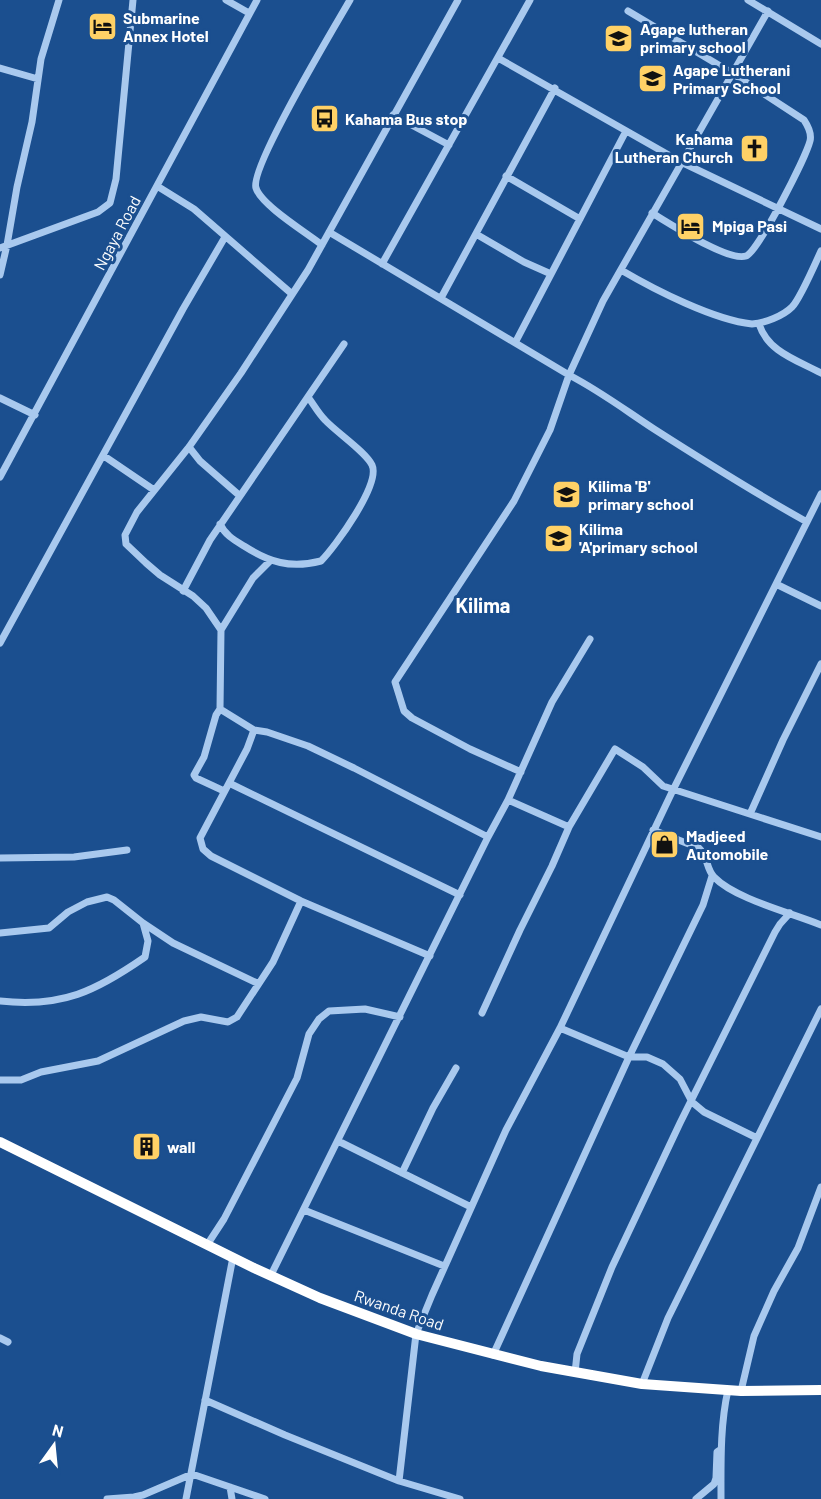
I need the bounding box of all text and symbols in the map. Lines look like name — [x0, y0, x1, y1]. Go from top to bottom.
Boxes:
place label: Submarine Annex Hotel — [123, 8, 209, 45]
hotel icon: Submarine Annex Hotel — [86, 11, 118, 43]
place label: Agape lutheran primary school — [640, 19, 748, 56]
school or university icon: Agape lutheran primary school — [603, 22, 635, 54]
place label: Agape Lutherani Primary School — [673, 60, 790, 97]
school or university icon: Agape Lutherani Primary School — [636, 63, 668, 95]
bus stop icon: Kahama Bus stop — [308, 103, 340, 135]
place label: Kahama Bus stop — [345, 109, 467, 128]
place label: Kahama Lutheran Church — [615, 129, 733, 166]
church icon: Kahama Lutheran Church — [738, 132, 770, 164]
street label: Ngaya Road — [89, 192, 144, 273]
hotel icon: Mpiga Pasi — [675, 210, 707, 242]
place label: Mpiga Pasi — [712, 216, 787, 235]
place label: Kilima 'B' primary school — [588, 476, 694, 513]
school or university icon: Kilima 'B' primary school — [551, 479, 583, 511]
place label: Kilima 'A'primary school — [579, 519, 698, 556]
school or university icon: Kilima 'A'primary school — [542, 522, 574, 554]
district label: Kilima — [456, 593, 510, 617]
place label: Madjeed Automobile — [686, 826, 769, 863]
shop icon: Madjeed Automobile — [649, 829, 681, 861]
building icon: wall — [130, 1131, 162, 1163]
place label: wall — [167, 1137, 195, 1156]
street label: Rwanda Road — [352, 1285, 446, 1334]
north arrow — [24, 1415, 84, 1475]
text: N — [50, 1419, 66, 1441]

